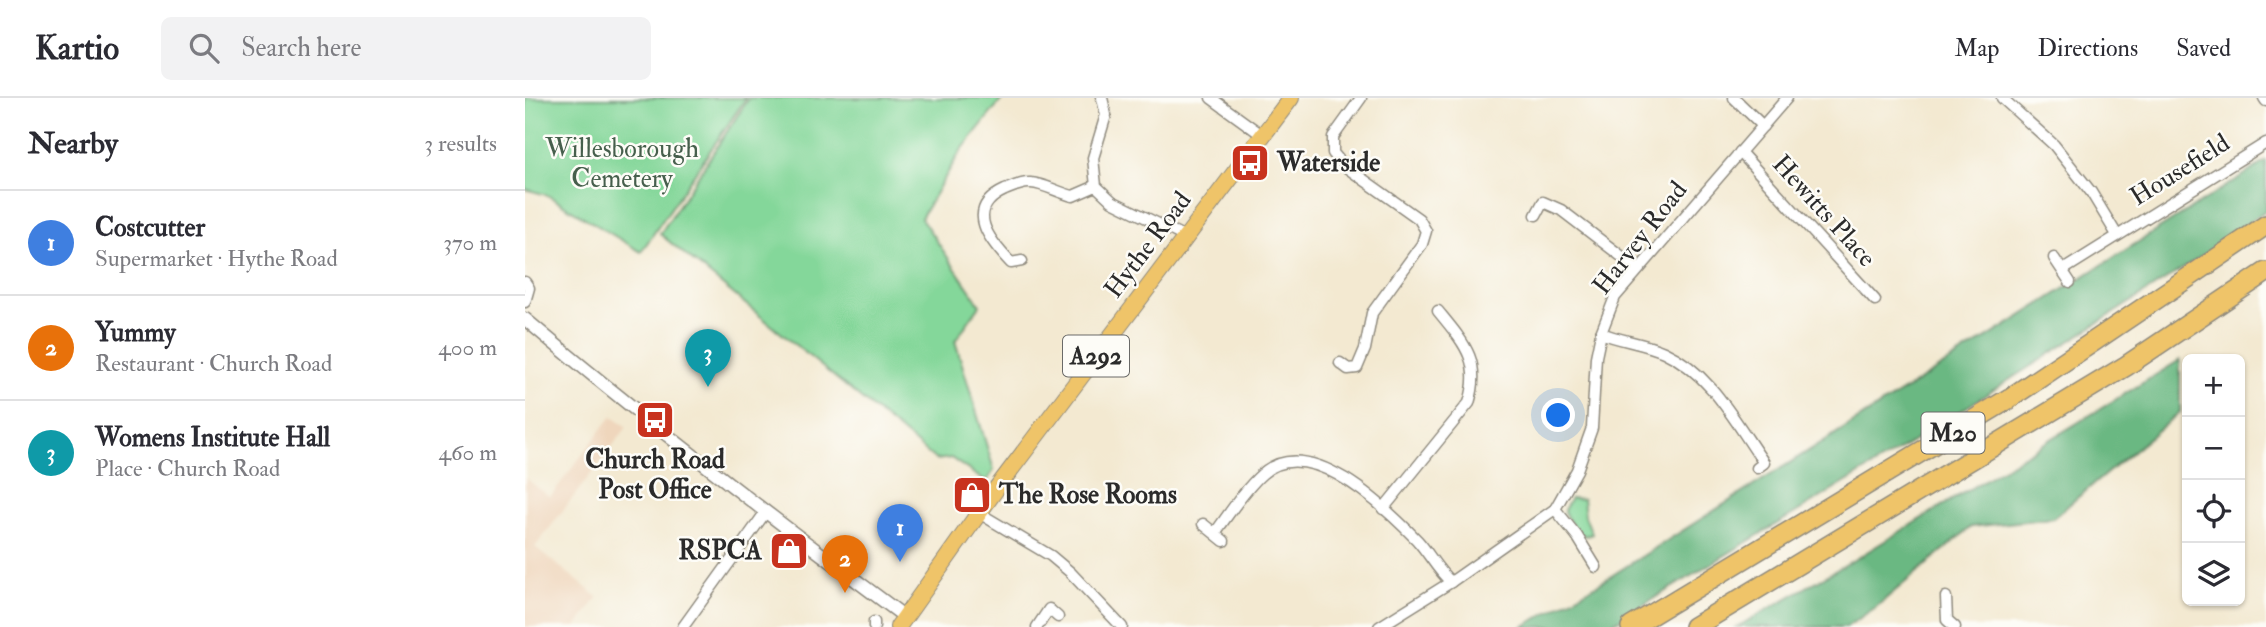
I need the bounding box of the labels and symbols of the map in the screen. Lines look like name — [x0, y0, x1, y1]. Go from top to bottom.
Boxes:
street label: Housefield — [2124, 127, 2236, 213]
park label: Willesborough Cemetery — [544, 133, 699, 195]
bus stop icon: Waterside — [1229, 142, 1271, 184]
place label: Waterside — [1276, 147, 1380, 179]
street label: Hewitts Place — [1765, 148, 1883, 274]
street label: Harvey Road — [1586, 175, 1694, 301]
street label: Hythe Road — [1098, 185, 1199, 305]
pin: 3 — [685, 329, 731, 387]
road number: A292 — [1063, 335, 1129, 376]
your location — [1541, 398, 1575, 432]
bus stop icon: Church Road Post Office — [634, 399, 676, 441]
road number: M20 — [1921, 412, 1985, 454]
place label: Church Road Post Office — [585, 444, 725, 506]
shop icon: The Rose Rooms — [951, 474, 993, 516]
place label: The Rose Rooms — [998, 479, 1177, 511]
pin: 1 — [877, 504, 923, 562]
shop icon: RSPCA — [768, 530, 810, 572]
place label: RSPCA — [678, 535, 762, 567]
pin: 2 — [822, 535, 868, 593]

